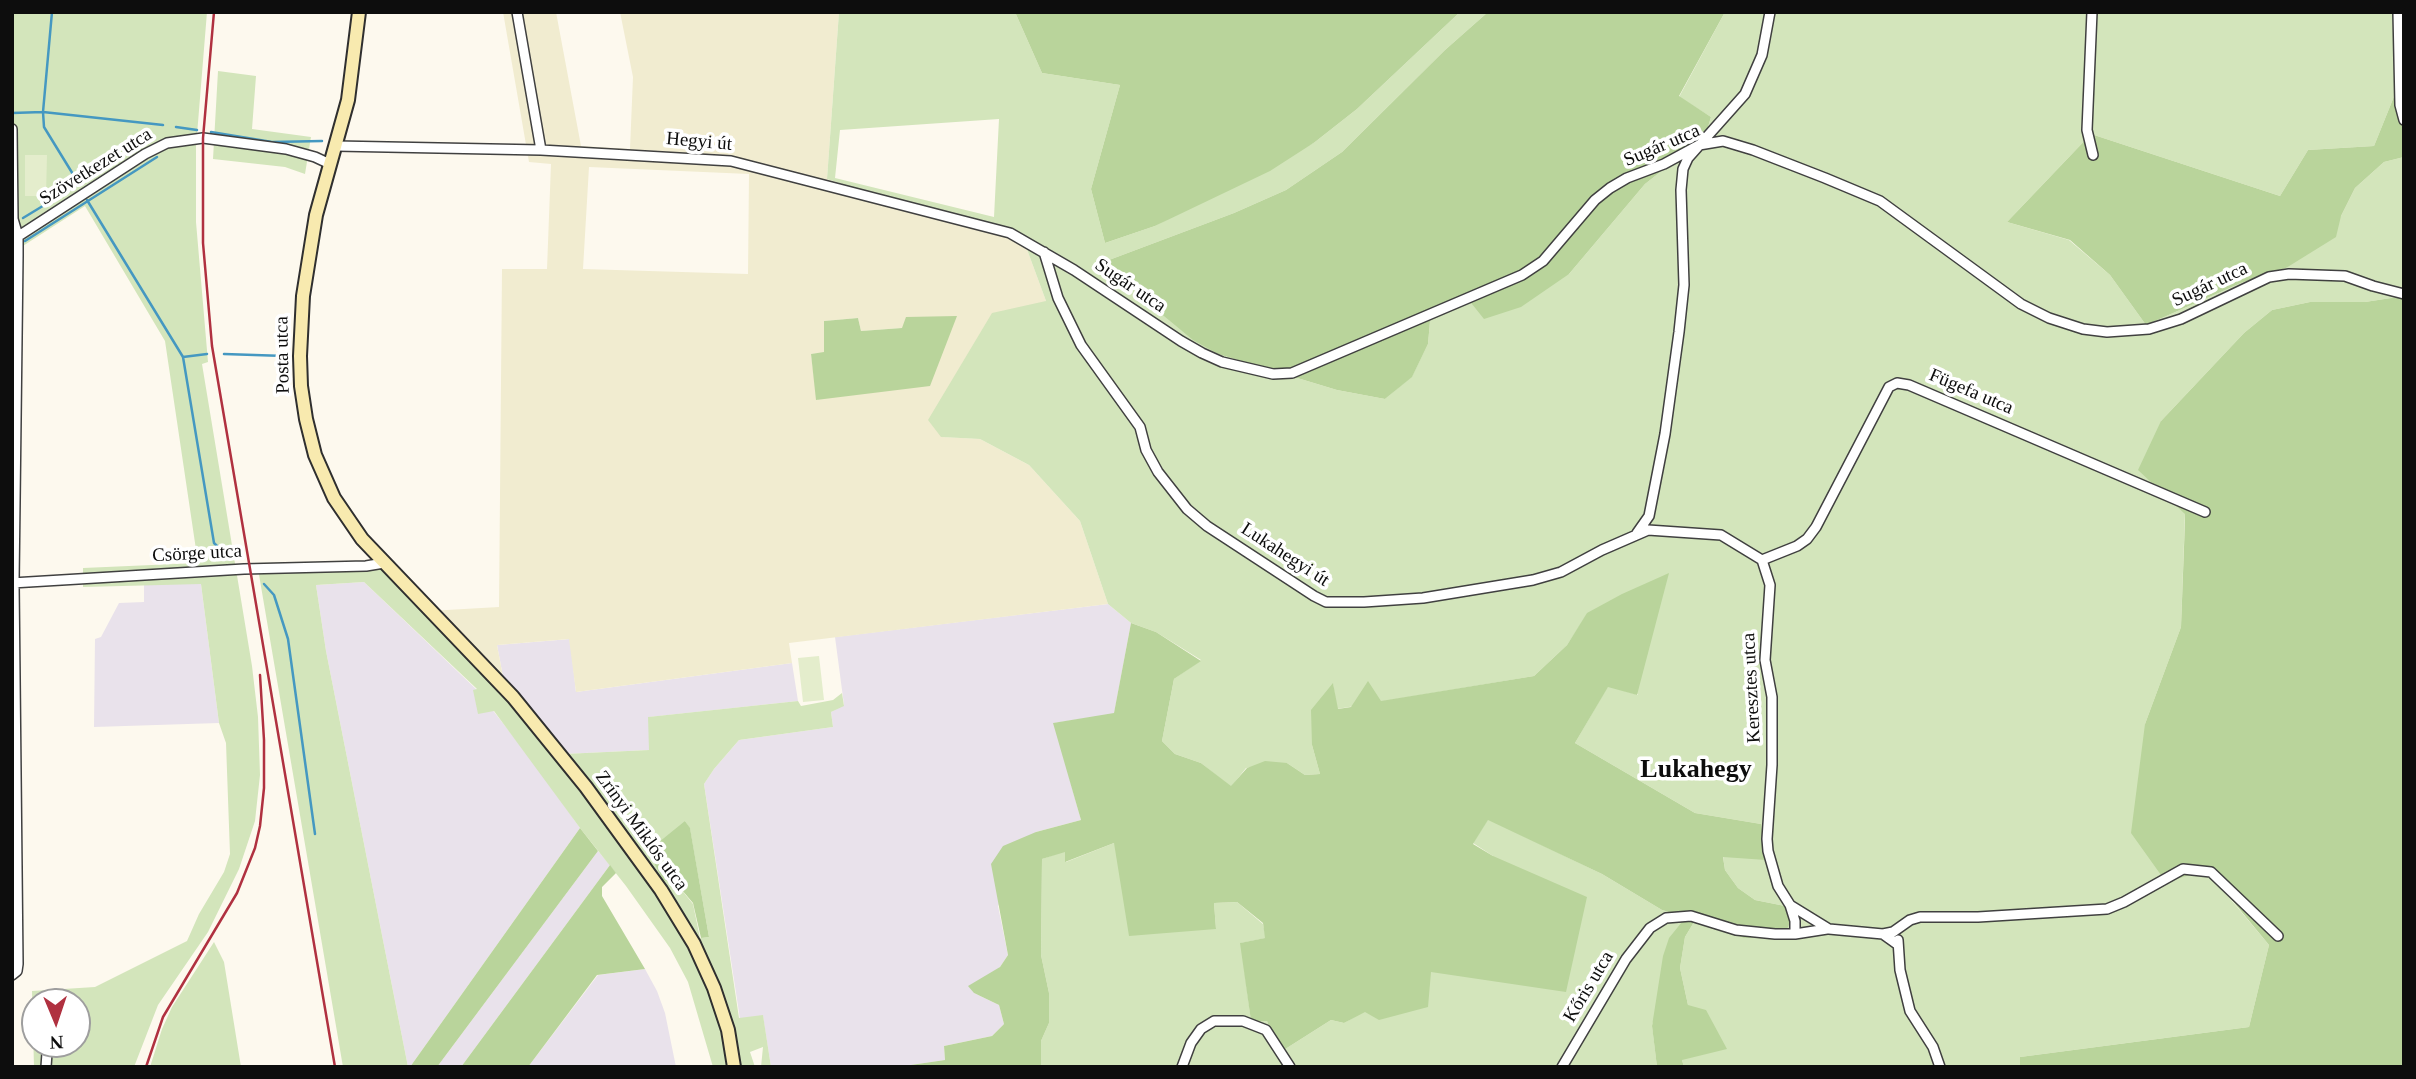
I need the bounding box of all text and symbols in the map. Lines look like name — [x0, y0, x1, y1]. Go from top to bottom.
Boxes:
street label: Sugár utca — [1620, 120, 1704, 172]
street label: Szövetkezet utca — [36, 123, 156, 211]
street label: Hegyi út — [665, 128, 733, 156]
street label: Sugár utca — [1090, 254, 1170, 318]
street label: Sugár utca — [2169, 258, 2251, 312]
street label: Posta utca — [271, 316, 295, 394]
street label: Fügefa utca — [1926, 364, 2016, 420]
street label: Lukahegyi út — [1237, 518, 1333, 592]
street label: Csörge utca — [152, 540, 242, 568]
street label: Keresztes utca — [1738, 632, 1766, 744]
district label: Lukahegy — [1640, 754, 1752, 786]
street label: Zrínyi Miklós utca — [590, 767, 692, 895]
street label: Kőris utca — [1559, 947, 1619, 1027]
north arrow — [21, 988, 91, 1058]
text: N — [49, 1032, 64, 1053]

